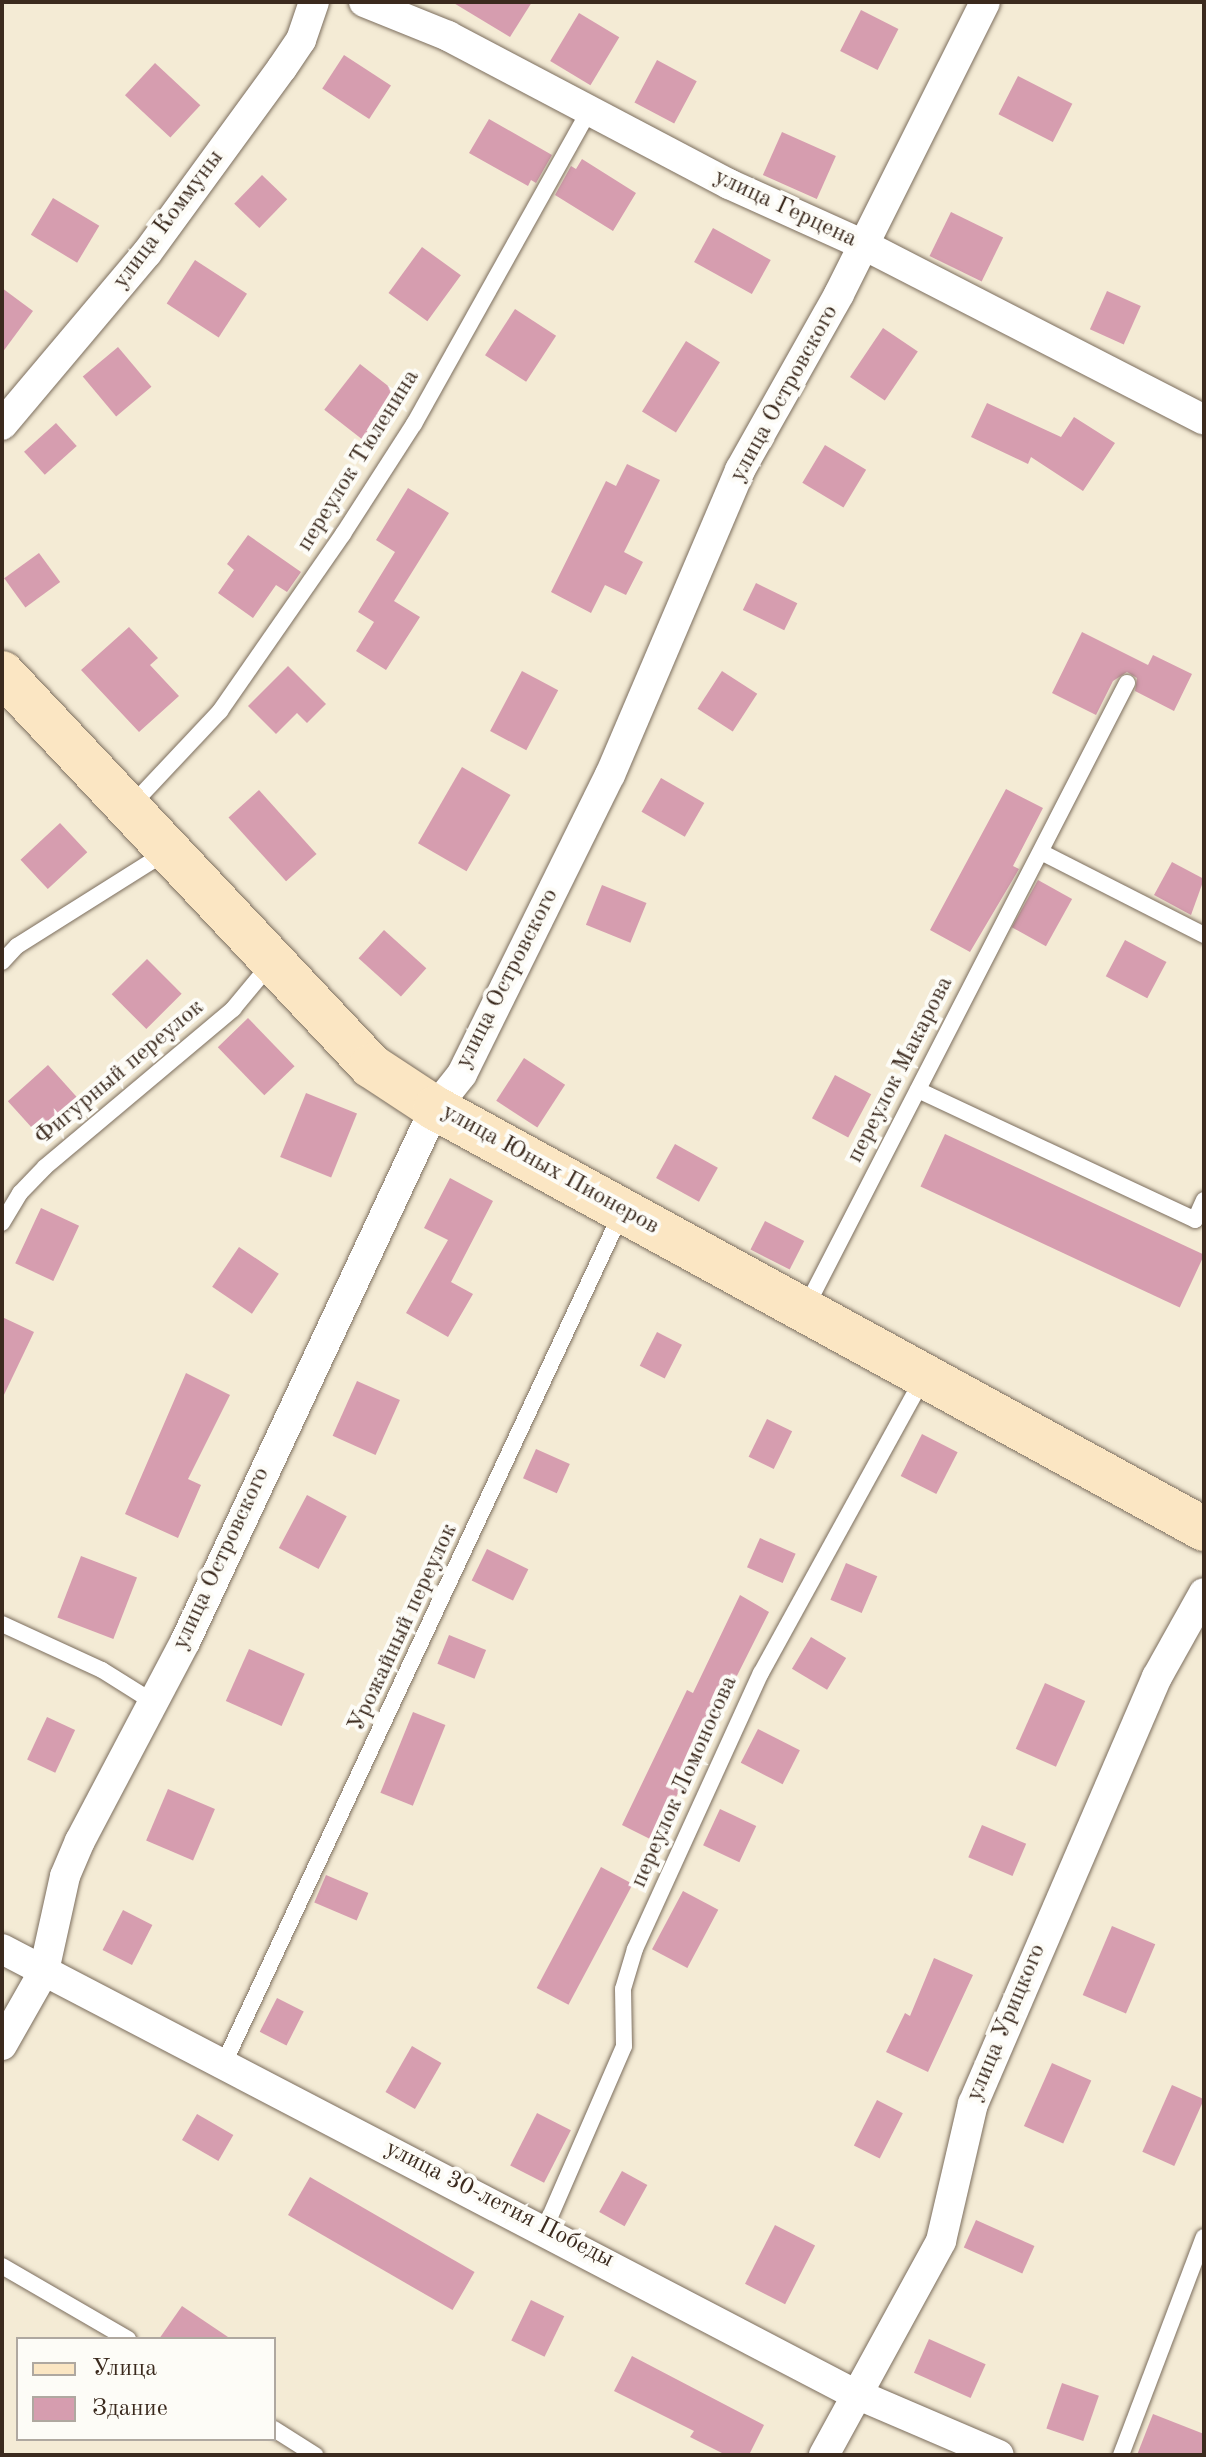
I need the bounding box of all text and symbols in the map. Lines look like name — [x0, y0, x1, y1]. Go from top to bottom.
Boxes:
street label: улица Коммуны — [107, 145, 231, 295]
street label: улица Герцена — [709, 163, 861, 255]
street label: улица Островского — [724, 300, 846, 488]
street label: переулок Тюленина — [291, 365, 427, 557]
street label: улица Островского — [450, 884, 566, 1074]
street label: переулок Макарова — [842, 972, 960, 1168]
street label: Фигурный переулок — [29, 994, 211, 1152]
street label: улица Юных Пионеров — [436, 1098, 664, 1242]
street label: улица Островского — [167, 1463, 277, 1655]
street label: Урожайный переулок — [343, 1519, 465, 1737]
street label: переулок Ломоносова — [625, 1672, 745, 1892]
street label: улица Урицкого — [961, 1940, 1053, 2106]
street label: улица 30-летия Победы — [380, 2135, 618, 2275]
legend — [16, 2337, 276, 2441]
text: Улица — [92, 2357, 157, 2381]
text: Здание — [92, 2397, 168, 2421]

